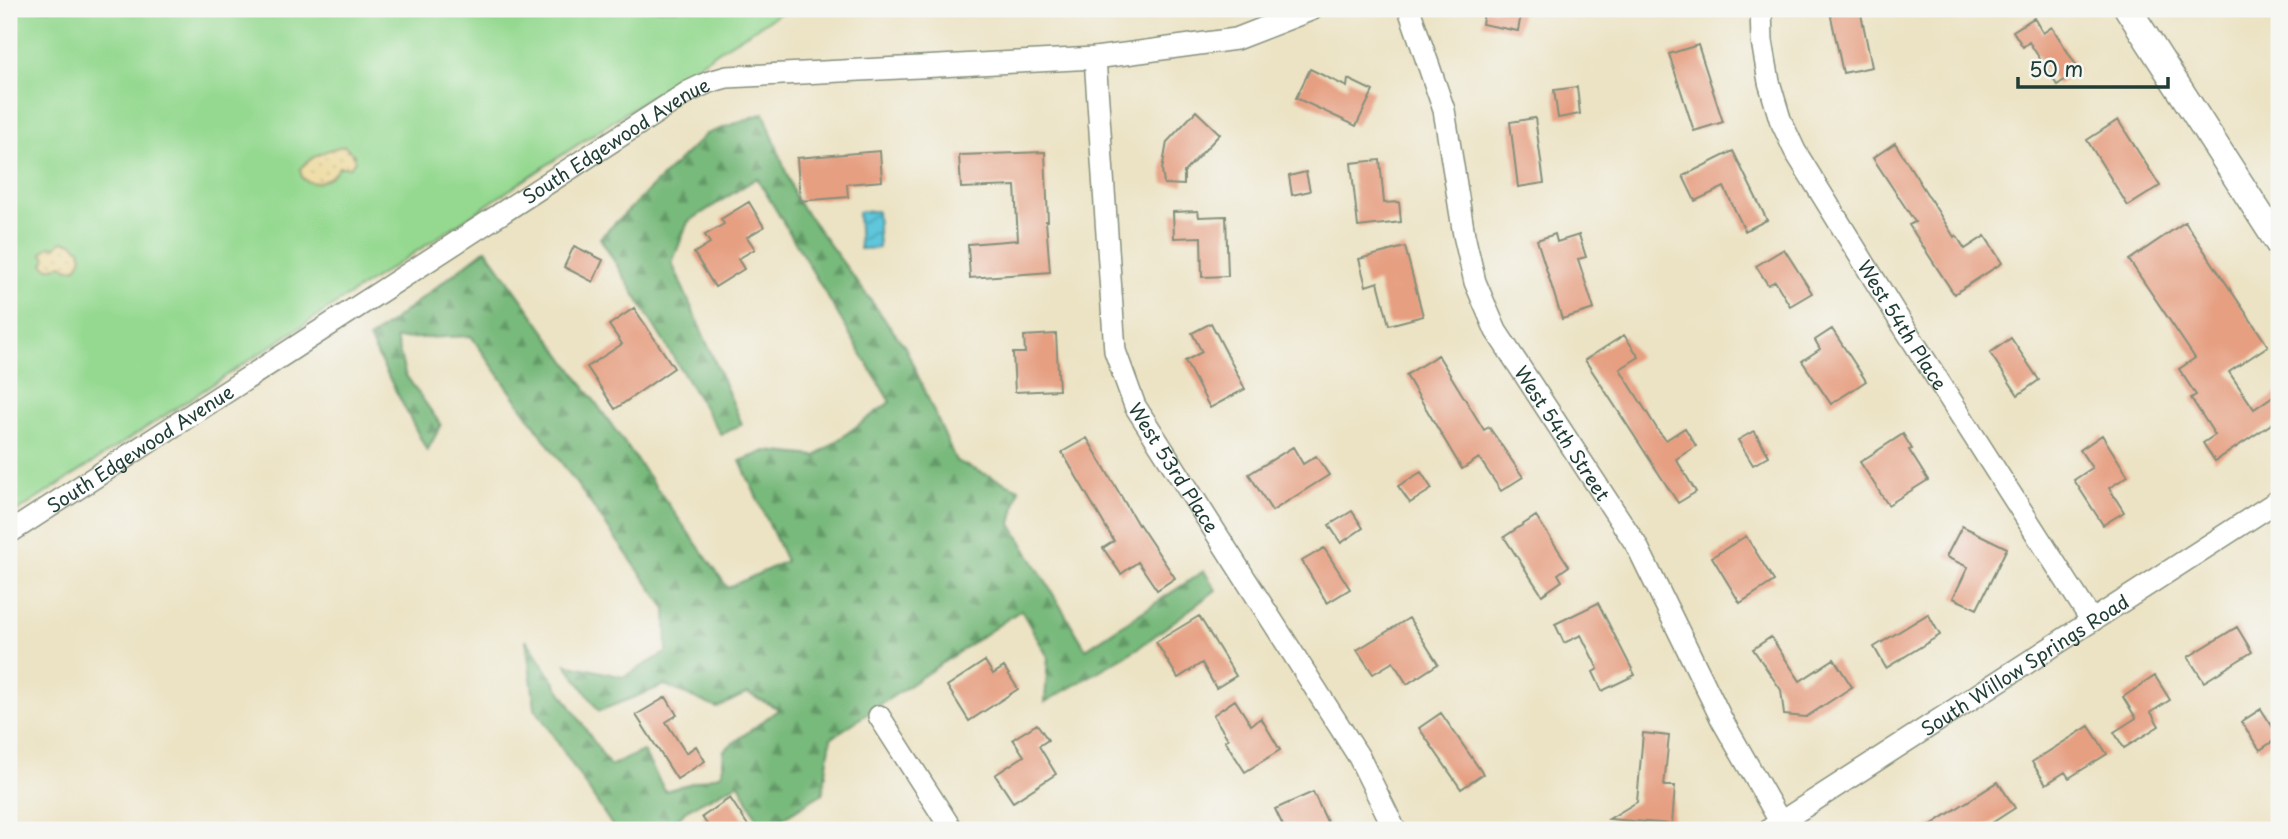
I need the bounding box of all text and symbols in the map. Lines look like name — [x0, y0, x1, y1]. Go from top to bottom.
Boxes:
scale bar — [2018, 46, 2169, 90]
text: 50 m — [2029, 52, 2083, 84]
street label: South Edgewood Avenue — [517, 70, 714, 210]
street label: West 54th Place — [1851, 254, 1955, 395]
street label: West 54th Street — [1508, 360, 1618, 506]
street label: South Edgewood Avenue — [41, 377, 239, 519]
street label: West 53rd Place — [1122, 397, 1226, 538]
street label: South Willow Springs Road — [1915, 587, 2134, 742]

